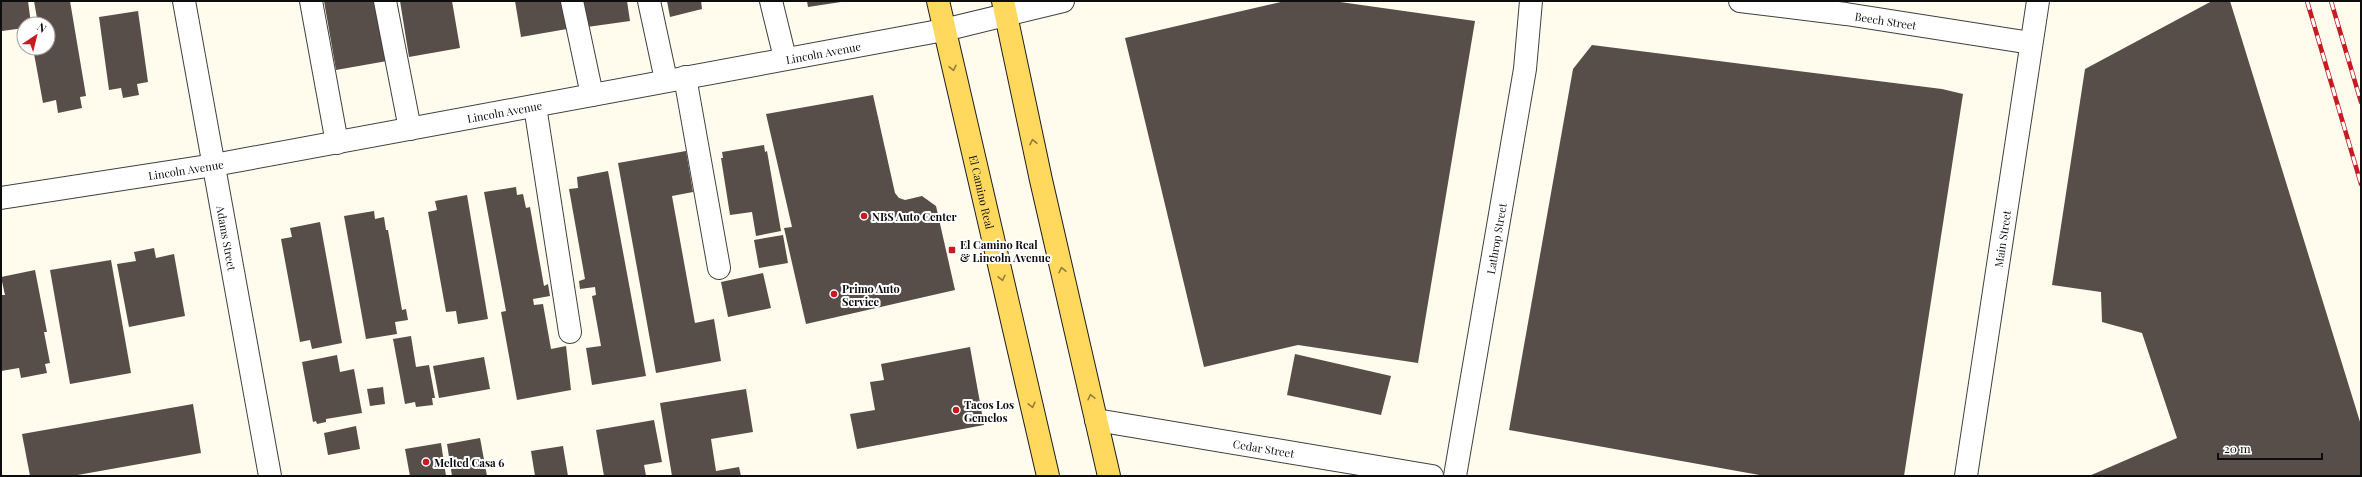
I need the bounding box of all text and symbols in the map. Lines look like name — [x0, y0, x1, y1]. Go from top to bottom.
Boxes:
street label: Beech Street — [1854, 8, 1918, 32]
north arrow — [16, 16, 56, 56]
text: N — [34, 19, 50, 36]
street label: Lincoln Avenue — [784, 38, 862, 67]
one-way arrow — [948, 64, 957, 71]
street label: Lincoln Avenue — [466, 97, 544, 126]
one-way arrow — [1030, 139, 1038, 145]
street label: El Camino Real — [966, 154, 998, 230]
street label: Lincoln Avenue — [147, 156, 225, 183]
street label: Lathrop Street — [1482, 202, 1509, 275]
street label: Adams Street — [214, 203, 240, 272]
place label: NBS Auto Center — [872, 209, 957, 224]
street label: Main Street — [1990, 209, 2014, 268]
marker: NBS Auto Center — [859, 211, 869, 221]
place label: El Camino Real & Lincoln Avenue — [960, 237, 1051, 265]
marker: El Camino Real & Lincoln Avenue — [947, 245, 957, 255]
one-way arrow — [1058, 267, 1066, 274]
one-way arrow — [998, 275, 1006, 282]
place label: Primo Auto Service — [842, 281, 900, 309]
marker: Primo Auto Service — [829, 289, 839, 299]
one-way arrow — [1087, 394, 1095, 400]
place label: Tacos Los Gemelos — [964, 397, 1014, 425]
one-way arrow — [1027, 401, 1036, 408]
marker: Tacos Los Gemelos — [951, 405, 961, 415]
street label: Cedar Street — [1232, 435, 1296, 460]
scale bar — [2218, 435, 2322, 461]
text: 20 m — [2224, 440, 2251, 456]
place label: Melted Casa 6 — [434, 455, 504, 470]
marker: Melted Casa 6 — [421, 457, 431, 467]

